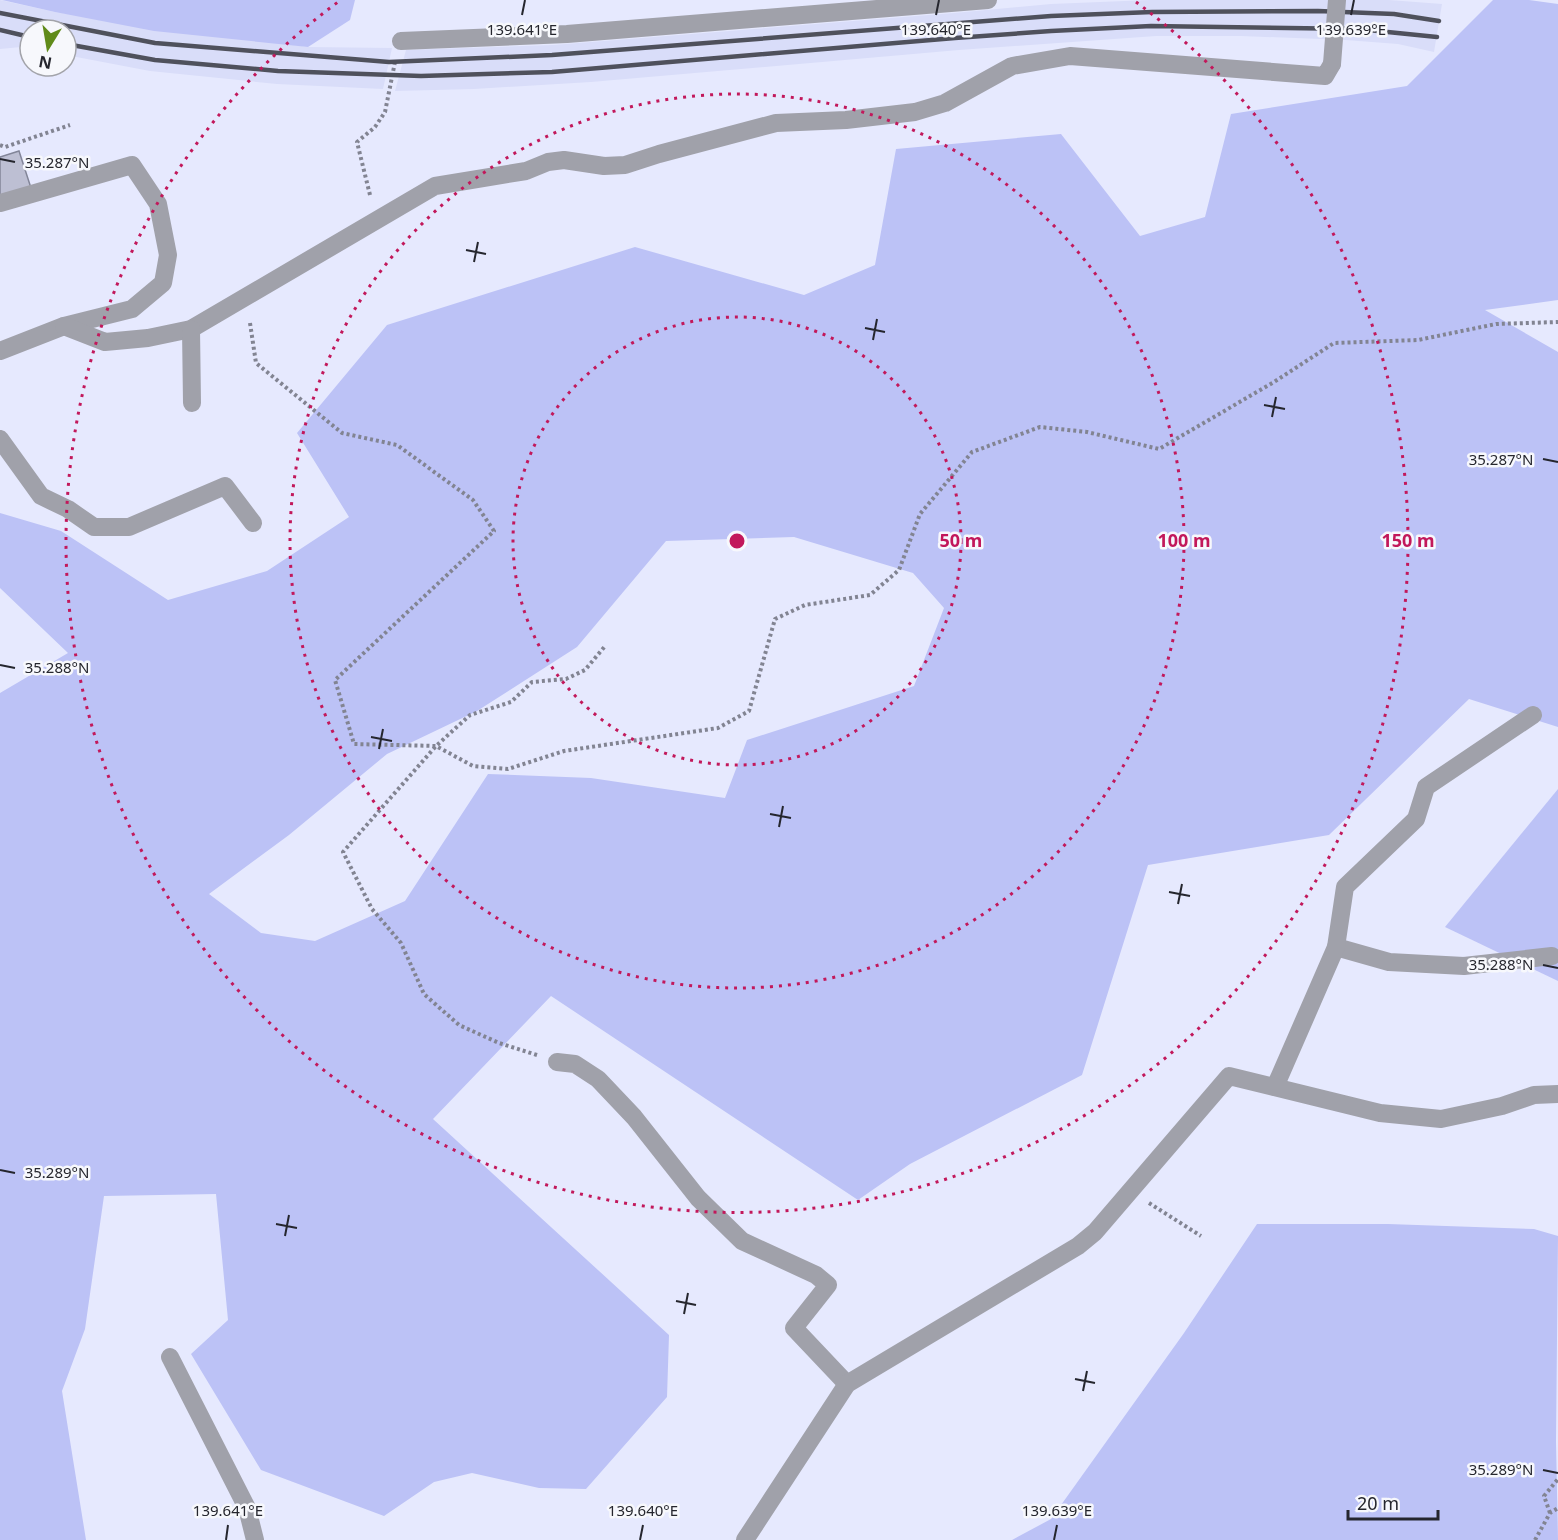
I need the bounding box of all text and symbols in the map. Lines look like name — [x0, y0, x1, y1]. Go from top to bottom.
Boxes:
north arrow — [18, 18, 78, 78]
text: 139.641°E — [487, 19, 557, 39]
text: 139.640°E — [901, 19, 971, 39]
text: 139.639°E — [1316, 19, 1386, 39]
text: N — [37, 51, 54, 75]
text: 35.287°N — [25, 152, 89, 172]
text: 35.287°N — [1469, 449, 1533, 469]
text: 50 m — [940, 528, 982, 552]
text: 100 m — [1157, 528, 1211, 552]
text: 150 m — [1381, 528, 1435, 552]
centre of rings — [727, 531, 747, 551]
text: 35.288°N — [25, 657, 89, 677]
text: 35.288°N — [1469, 954, 1533, 974]
text: 35.289°N — [25, 1162, 89, 1182]
text: 35.289°N — [1469, 1459, 1533, 1479]
scale bar — [1348, 1483, 1438, 1521]
text: 20 m — [1357, 1491, 1399, 1515]
text: 139.641°E — [193, 1500, 263, 1520]
text: 139.640°E — [608, 1500, 678, 1520]
text: 139.639°E — [1022, 1500, 1092, 1520]

